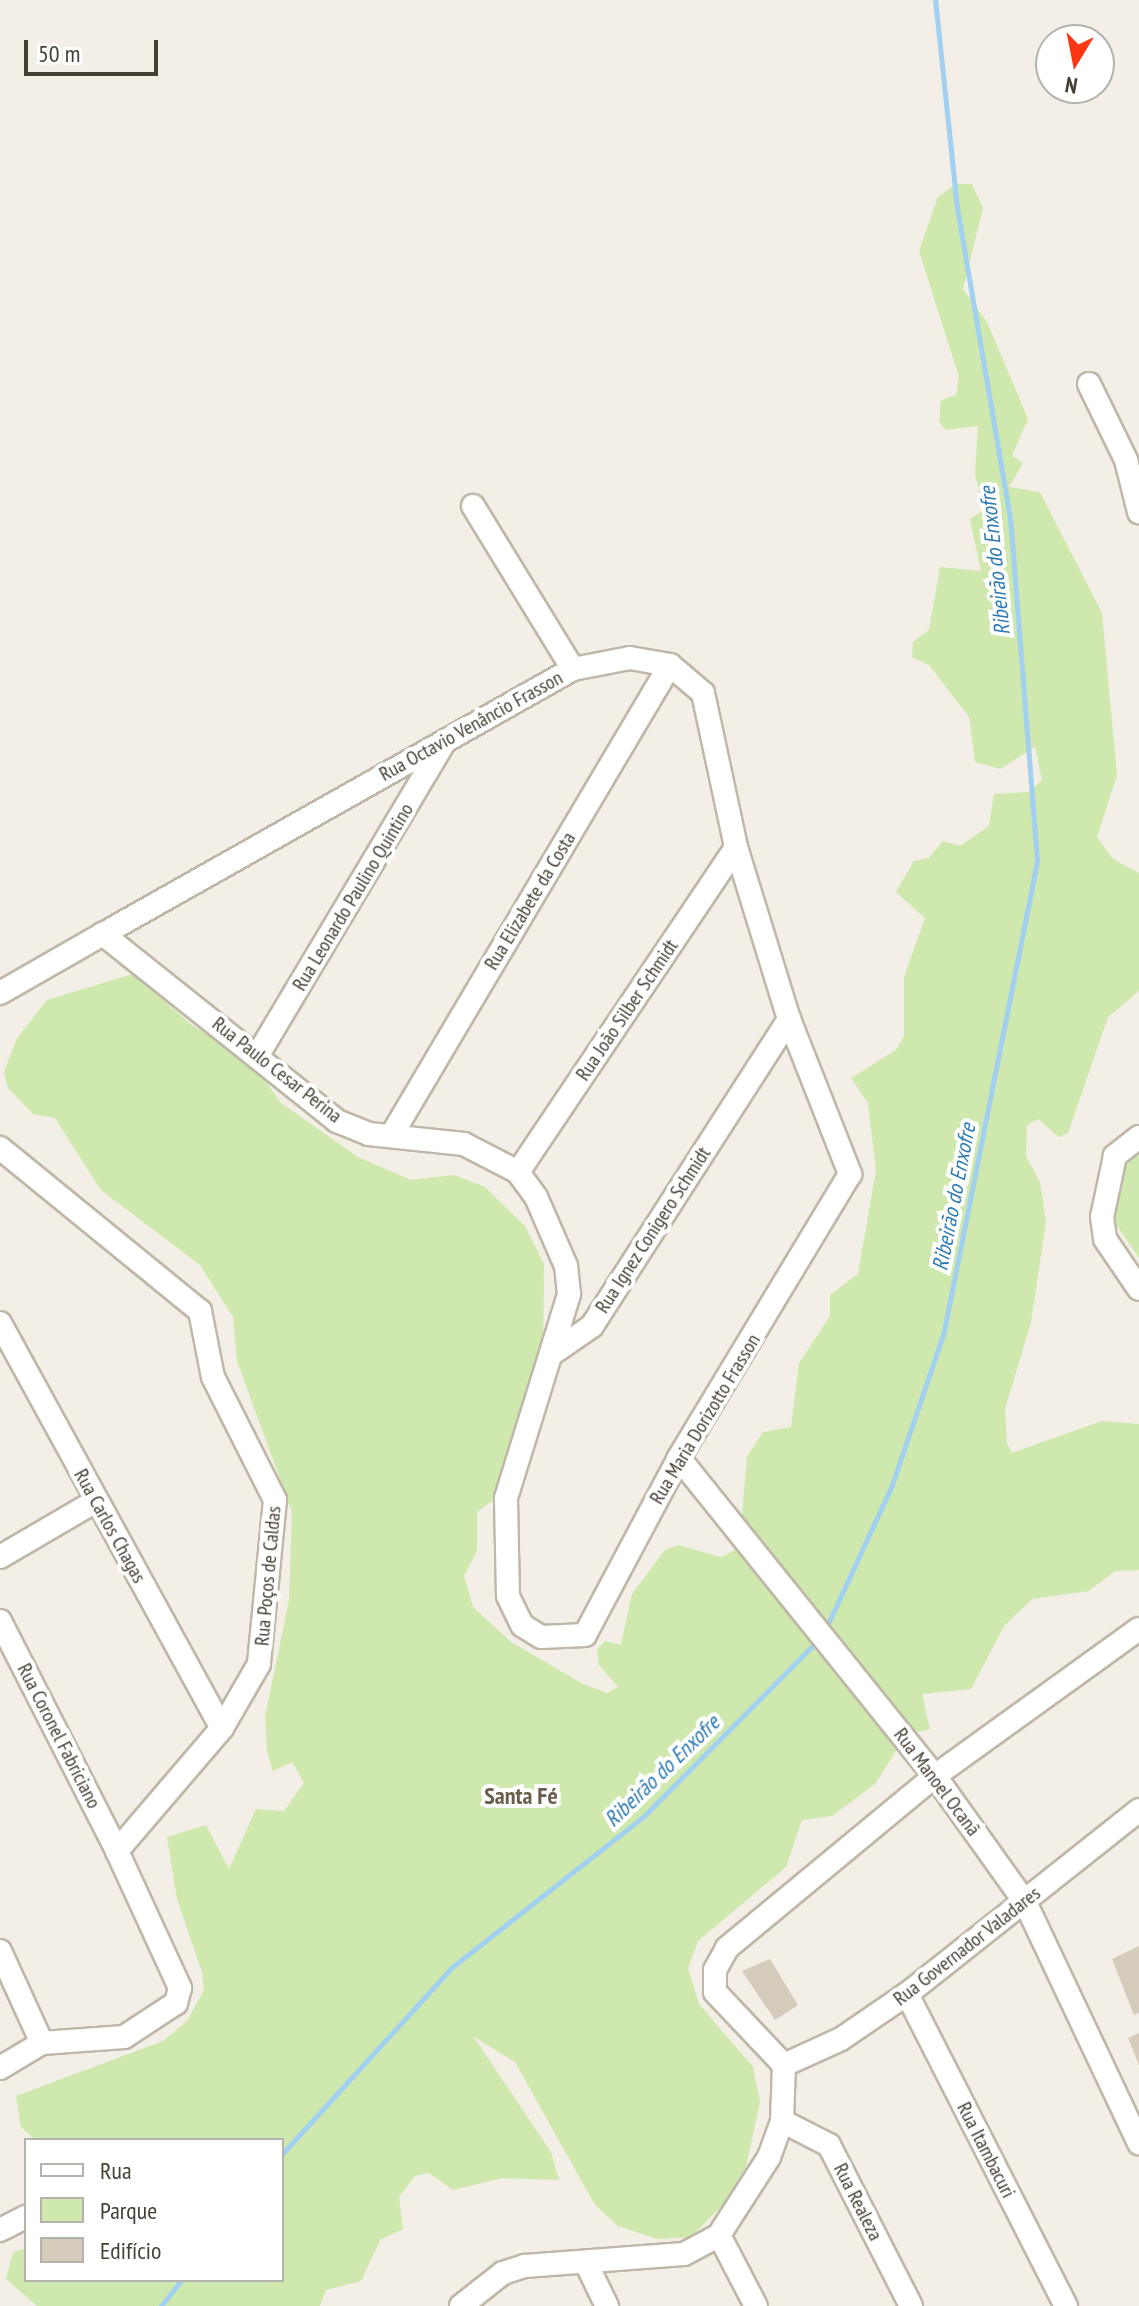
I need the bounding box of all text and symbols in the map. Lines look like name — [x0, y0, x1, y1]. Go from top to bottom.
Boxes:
scale bar — [28, 24, 162, 74]
north arrow — [1035, 24, 1115, 104]
text: 50 m — [38, 38, 80, 69]
text: N — [1063, 71, 1079, 100]
water label: Ribeirão do Enxofre — [974, 485, 1016, 637]
street label: Rua Octavio Venâncio Frasson — [375, 666, 567, 786]
street label: Rua Leonardo Paulino Quintino — [288, 799, 418, 995]
street label: Rua Elizabete da Costa — [479, 828, 581, 974]
street label: Rua João Silber Schmidt — [571, 935, 683, 1085]
street label: Rua Paulo Cesar Perina — [207, 1012, 347, 1128]
water label: Ribeirão do Enxofre — [927, 1121, 981, 1273]
street label: Rua Ignez Conigero Schmidt — [590, 1142, 716, 1318]
street label: Rua Maria Dorizotto Frasson — [645, 1330, 765, 1508]
street label: Rua Carlos Chagas — [69, 1465, 151, 1587]
street label: Rua Poços de Caldas — [250, 1505, 286, 1647]
street label: Rua Coronel Fabriciano — [12, 1660, 106, 1812]
water label: Ribeirão do Enxofre — [599, 1710, 725, 1832]
street label: Rua Manoel Ocanã — [889, 1723, 985, 1841]
district label: Santa Fé — [484, 1782, 558, 1810]
street label: Rua Governador Valadares — [889, 1881, 1045, 2011]
street label: Rua Itambacuri — [952, 2098, 1020, 2202]
legend — [24, 2138, 284, 2282]
text: Rua — [100, 2155, 132, 2186]
street label: Rua Realeza — [828, 2159, 888, 2245]
text: Parque — [100, 2195, 157, 2226]
text: Edifício — [100, 2235, 161, 2266]

